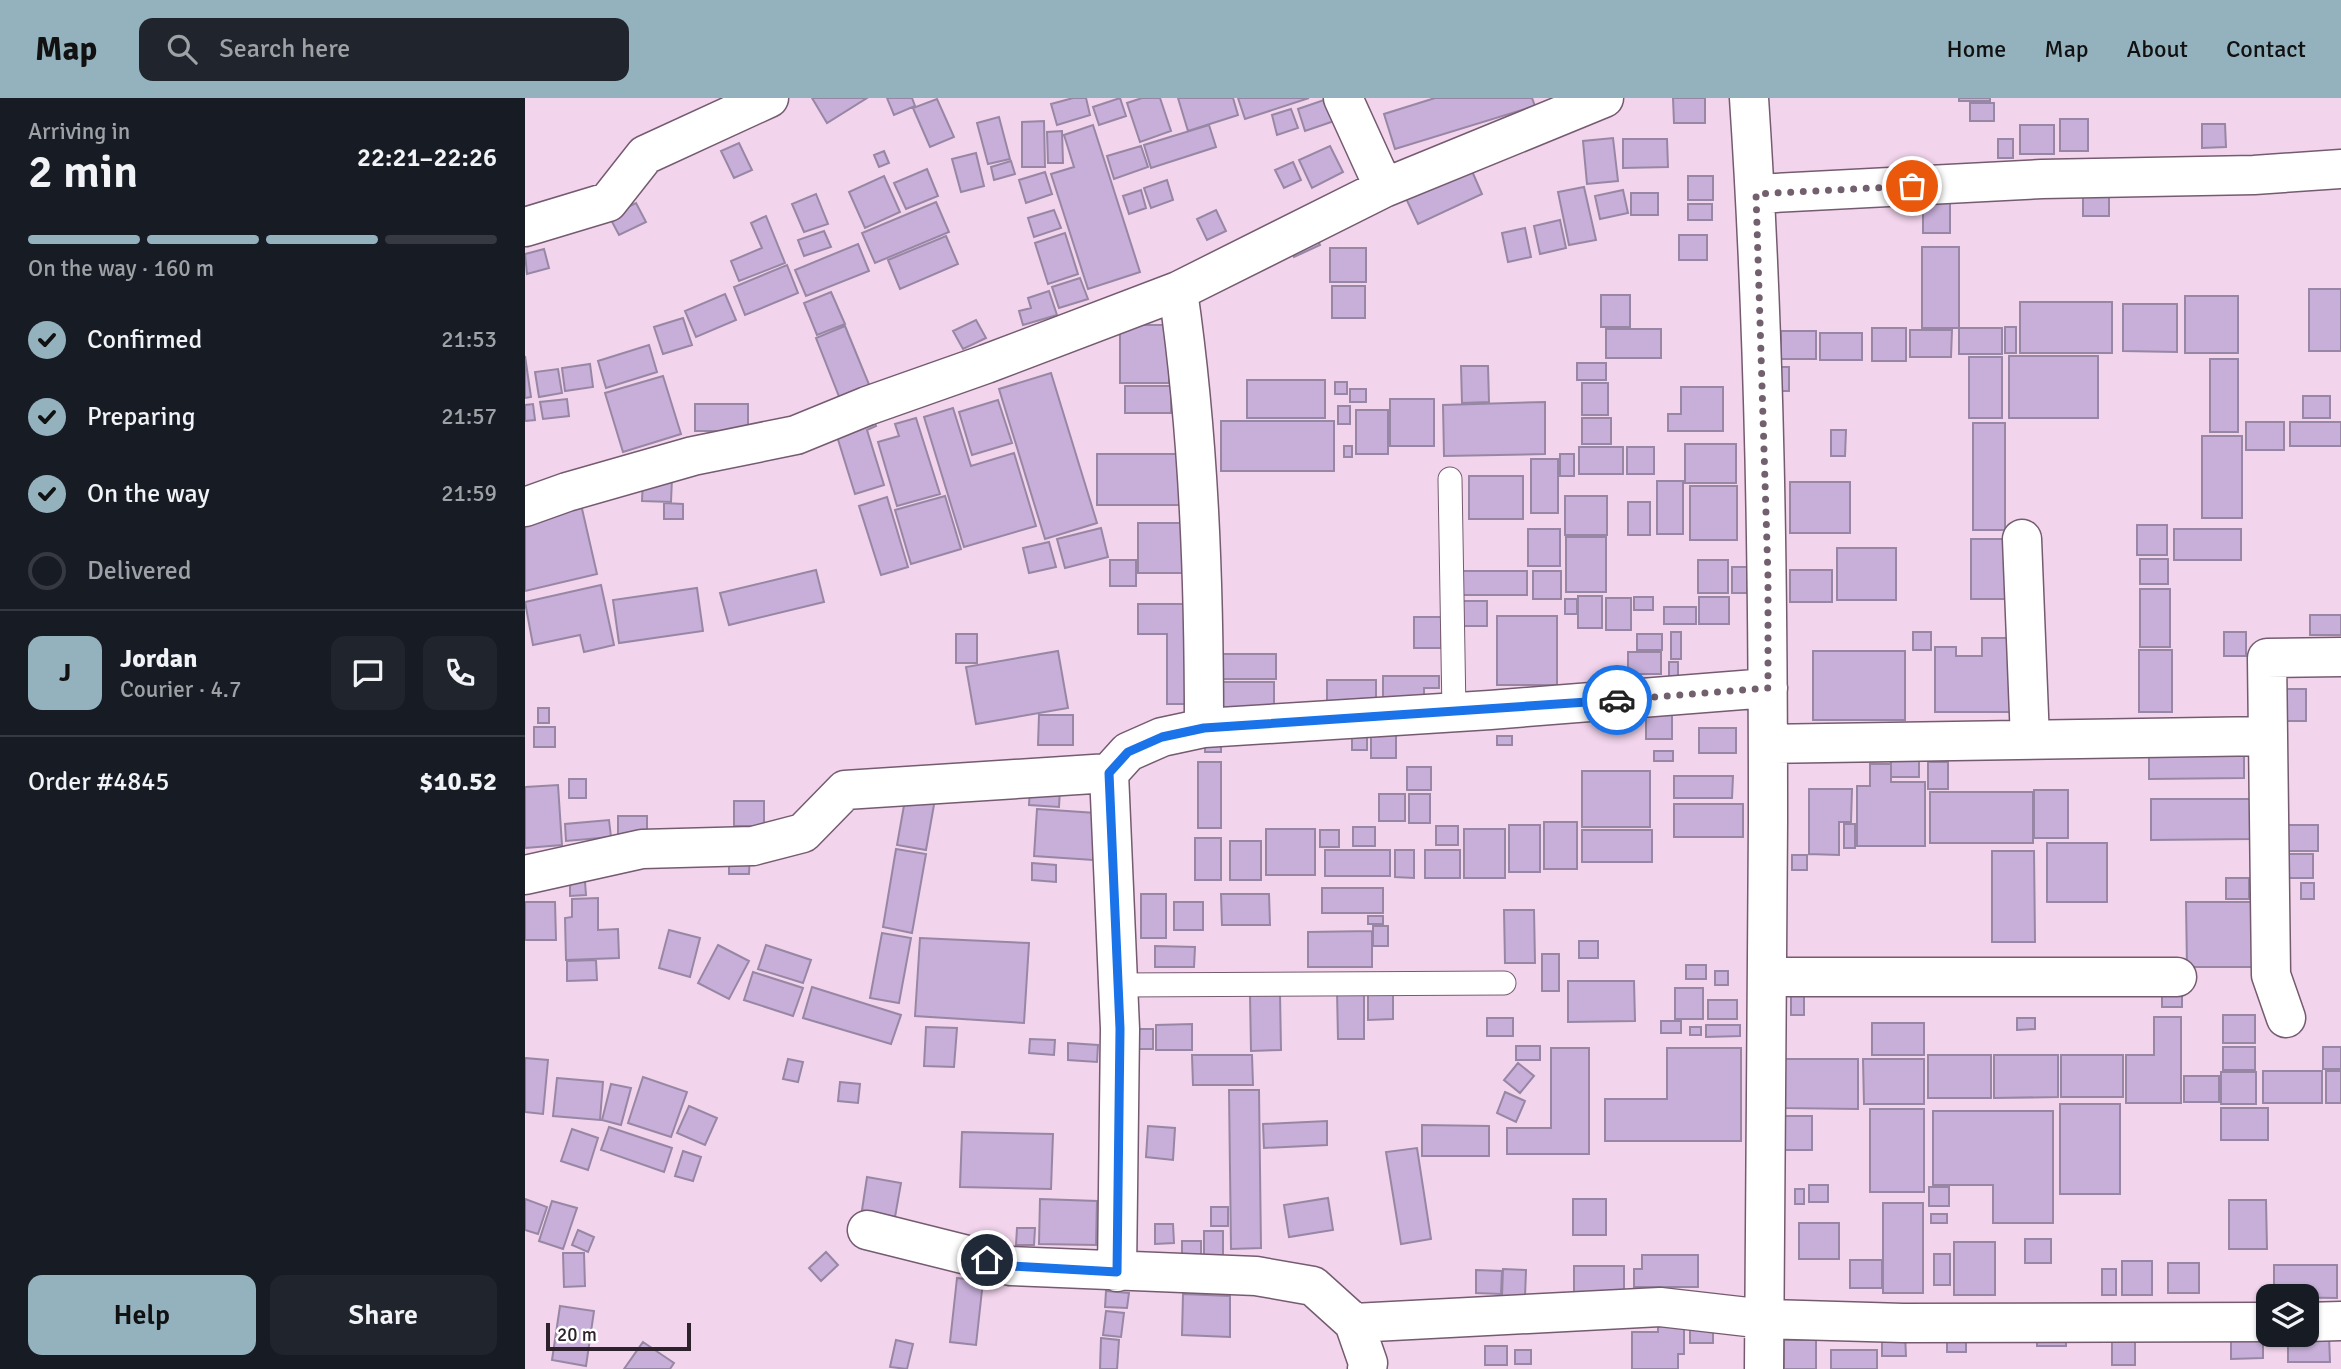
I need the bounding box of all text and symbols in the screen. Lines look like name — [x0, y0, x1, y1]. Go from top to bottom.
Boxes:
search box — [139, 18, 629, 81]
text: Map — [35, 29, 97, 70]
icon: search — [163, 30, 201, 68]
text: Search here — [219, 33, 350, 65]
text: Home — [1946, 34, 2006, 64]
text: Map — [2044, 34, 2089, 64]
text: About — [2127, 34, 2188, 64]
text: Contact — [2226, 34, 2306, 64]
text: Arriving in — [28, 117, 130, 146]
text: 22:21–22:26 — [357, 142, 497, 174]
text: 2 min — [28, 144, 138, 200]
pin — [1882, 156, 1942, 216]
icon: bag — [1893, 167, 1931, 205]
text: On the way · 160 m — [28, 254, 214, 283]
icon: check — [28, 321, 66, 359]
text: Confirmed — [87, 324, 202, 356]
text: 21:53 — [441, 325, 497, 354]
icon: check — [28, 398, 66, 436]
text: Preparing — [87, 401, 195, 433]
text: 21:57 — [441, 402, 497, 431]
icon: check — [28, 475, 66, 513]
text: On the way — [87, 478, 210, 510]
text: 21:59 — [441, 479, 497, 508]
text: Delivered — [87, 555, 192, 587]
button: chat — [331, 636, 405, 710]
button: phone — [423, 636, 497, 710]
text: Jordan — [120, 643, 197, 675]
text: J — [59, 657, 71, 689]
courier — [1582, 665, 1652, 735]
text: Courier · 4.7 — [120, 675, 241, 704]
icon: car — [1598, 681, 1636, 719]
text: Order #4845 — [28, 766, 169, 798]
text: $10.52 — [419, 766, 497, 798]
pin — [957, 1230, 1017, 1290]
icon: home — [968, 1241, 1006, 1279]
button: Help — [28, 1275, 256, 1355]
button: Share — [270, 1275, 497, 1355]
map controls — [2256, 1284, 2319, 1347]
button: layers — [2256, 1284, 2319, 1347]
scale bar — [546, 1320, 691, 1352]
text: 20 m — [557, 1323, 597, 1347]

